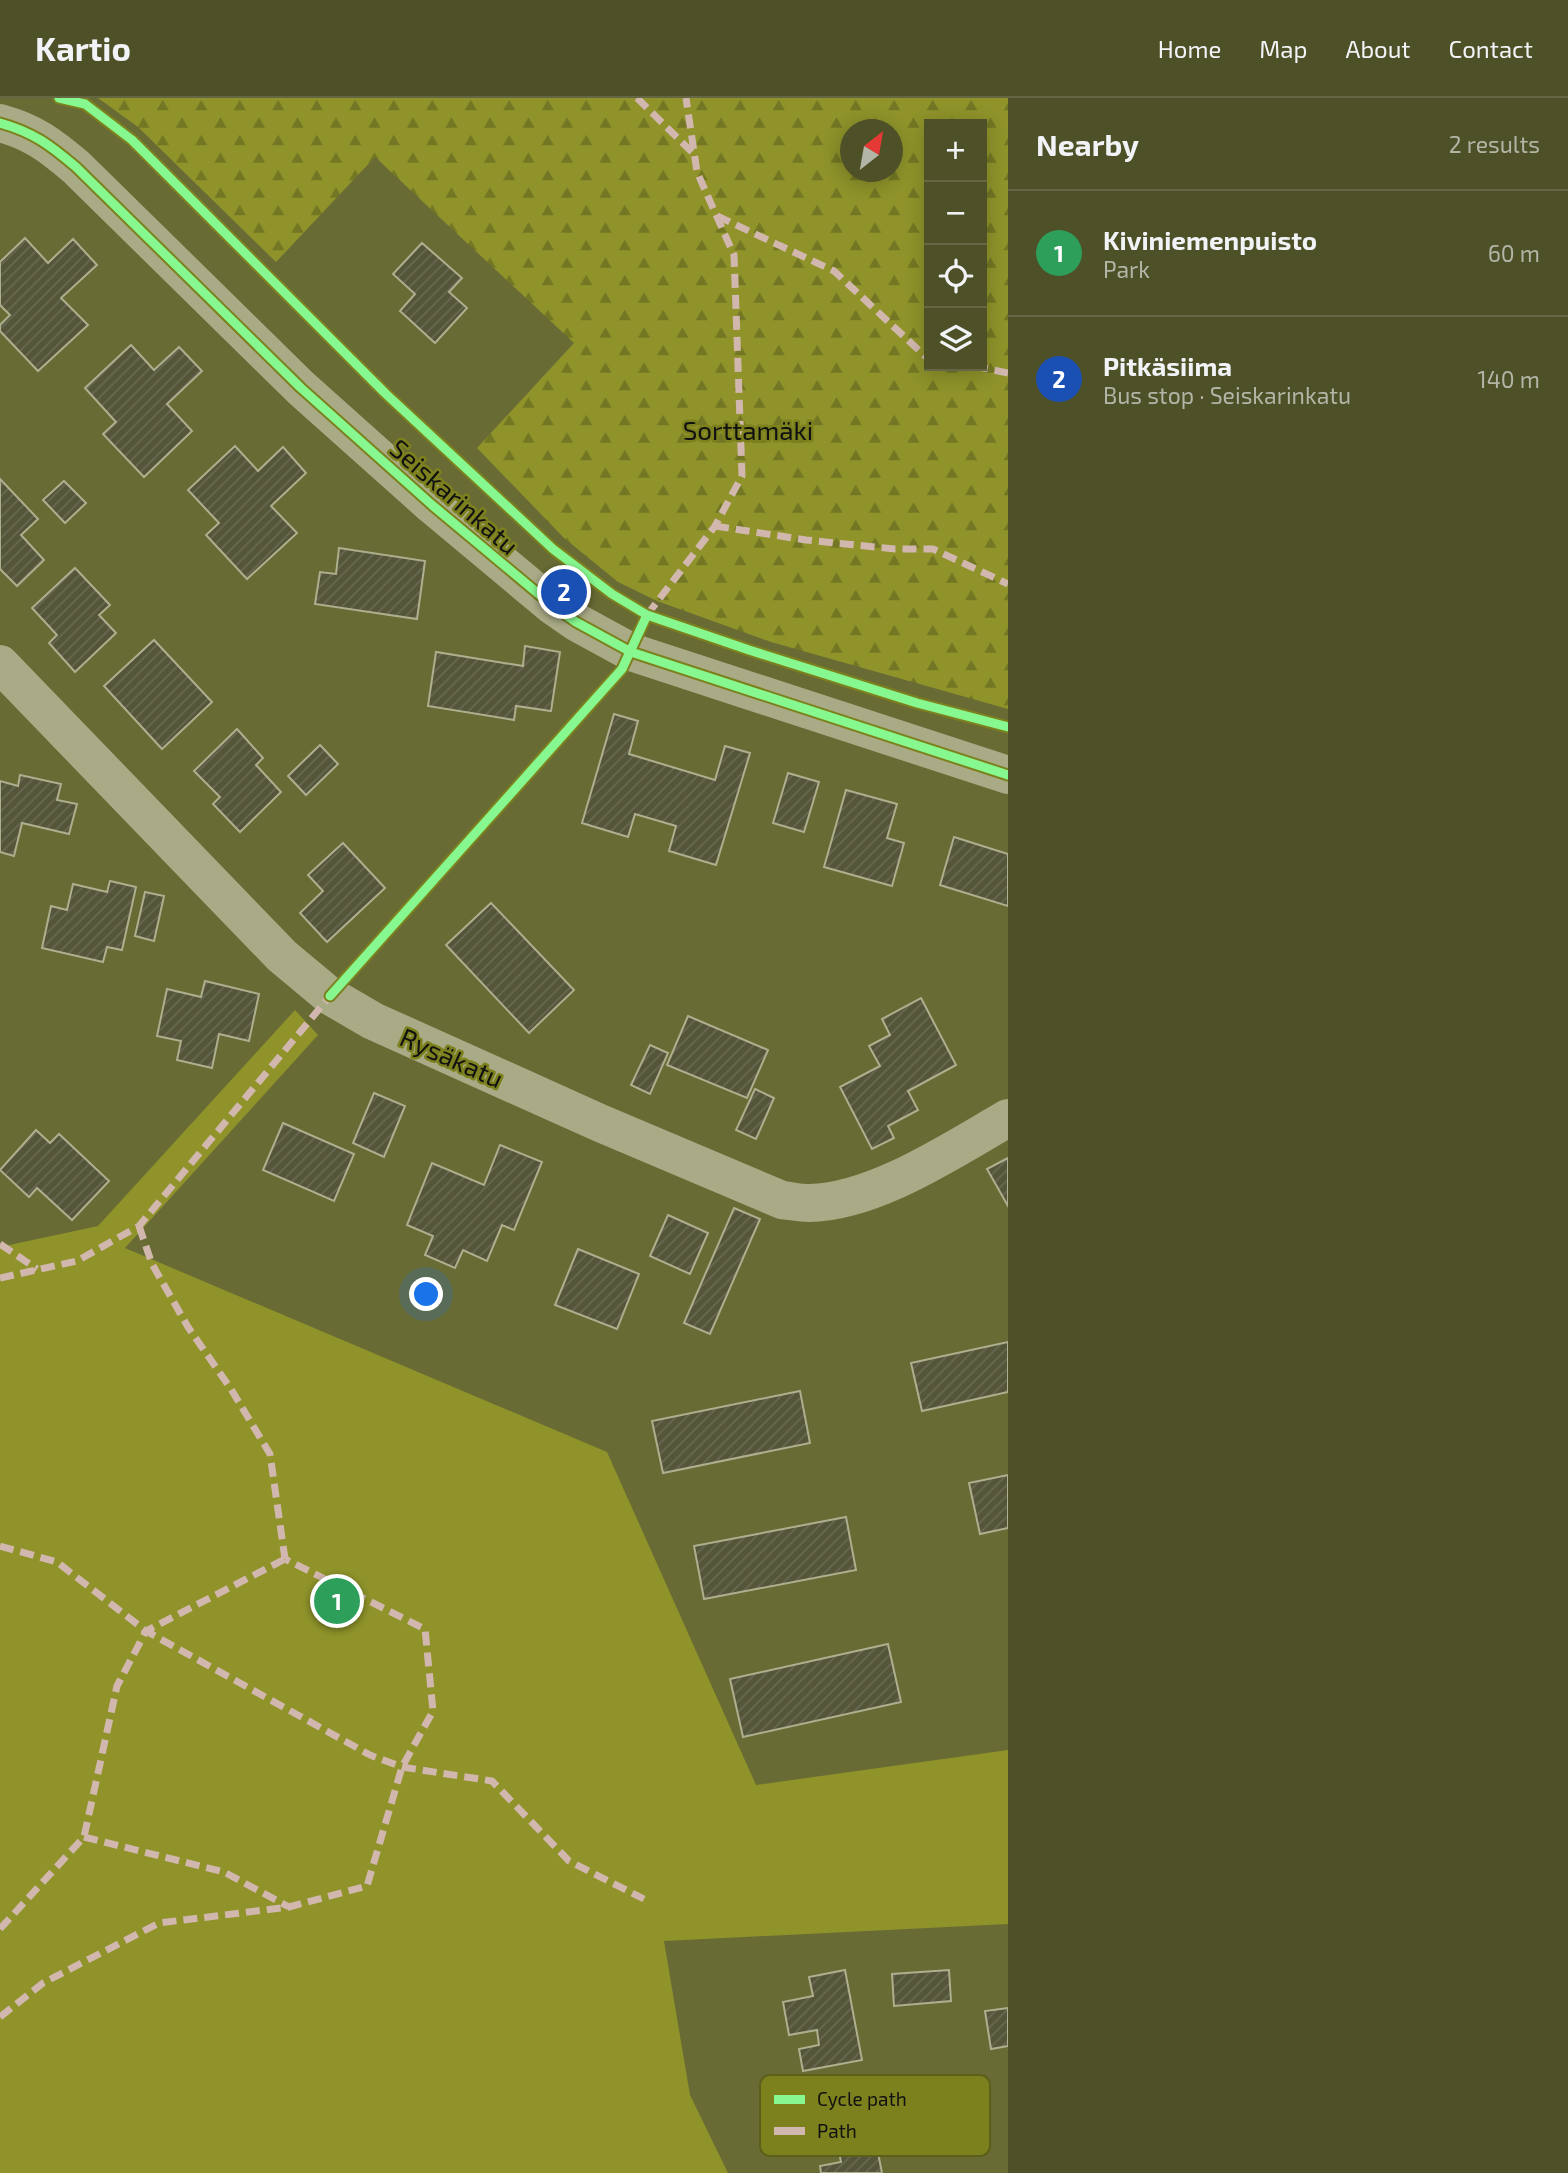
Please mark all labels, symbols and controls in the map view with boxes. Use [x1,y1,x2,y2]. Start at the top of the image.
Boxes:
text: Kartio [35,28,131,68]
text: Home [1158,34,1221,63]
text: Map [1259,34,1307,63]
text: About [1345,34,1411,63]
text: Contact [1449,34,1533,63]
north arrow [840,119,903,182]
map controls [924,119,987,371]
button: + [924,119,987,182]
text: Nearby [1036,126,1139,162]
text: 2 results [1449,130,1540,158]
button: − [924,182,987,245]
text: Kiviniemenpuisto [1103,224,1317,255]
text: 1 [1054,239,1064,267]
text: 60 m [1488,239,1540,267]
button: locate [924,245,987,308]
text: Park [1103,255,1150,283]
button: layers [924,308,987,371]
text: Pitkäsiima [1103,350,1232,381]
text: 2 [1052,365,1066,393]
text: 140 m [1478,365,1540,393]
text: Bus stop · Seiskarinkatu [1103,381,1351,409]
park label: Sorttamäki [683,414,813,445]
street label: Seiskarinkatu [384,432,526,560]
pin: 2 [541,566,587,618]
street label: Rysäkatu [396,1021,508,1093]
your location [409,1277,443,1311]
pin: 1 [314,1575,360,1627]
legend [760,2075,990,2156]
text: Cycle path [817,2087,907,2110]
text: Path [817,2119,857,2142]

